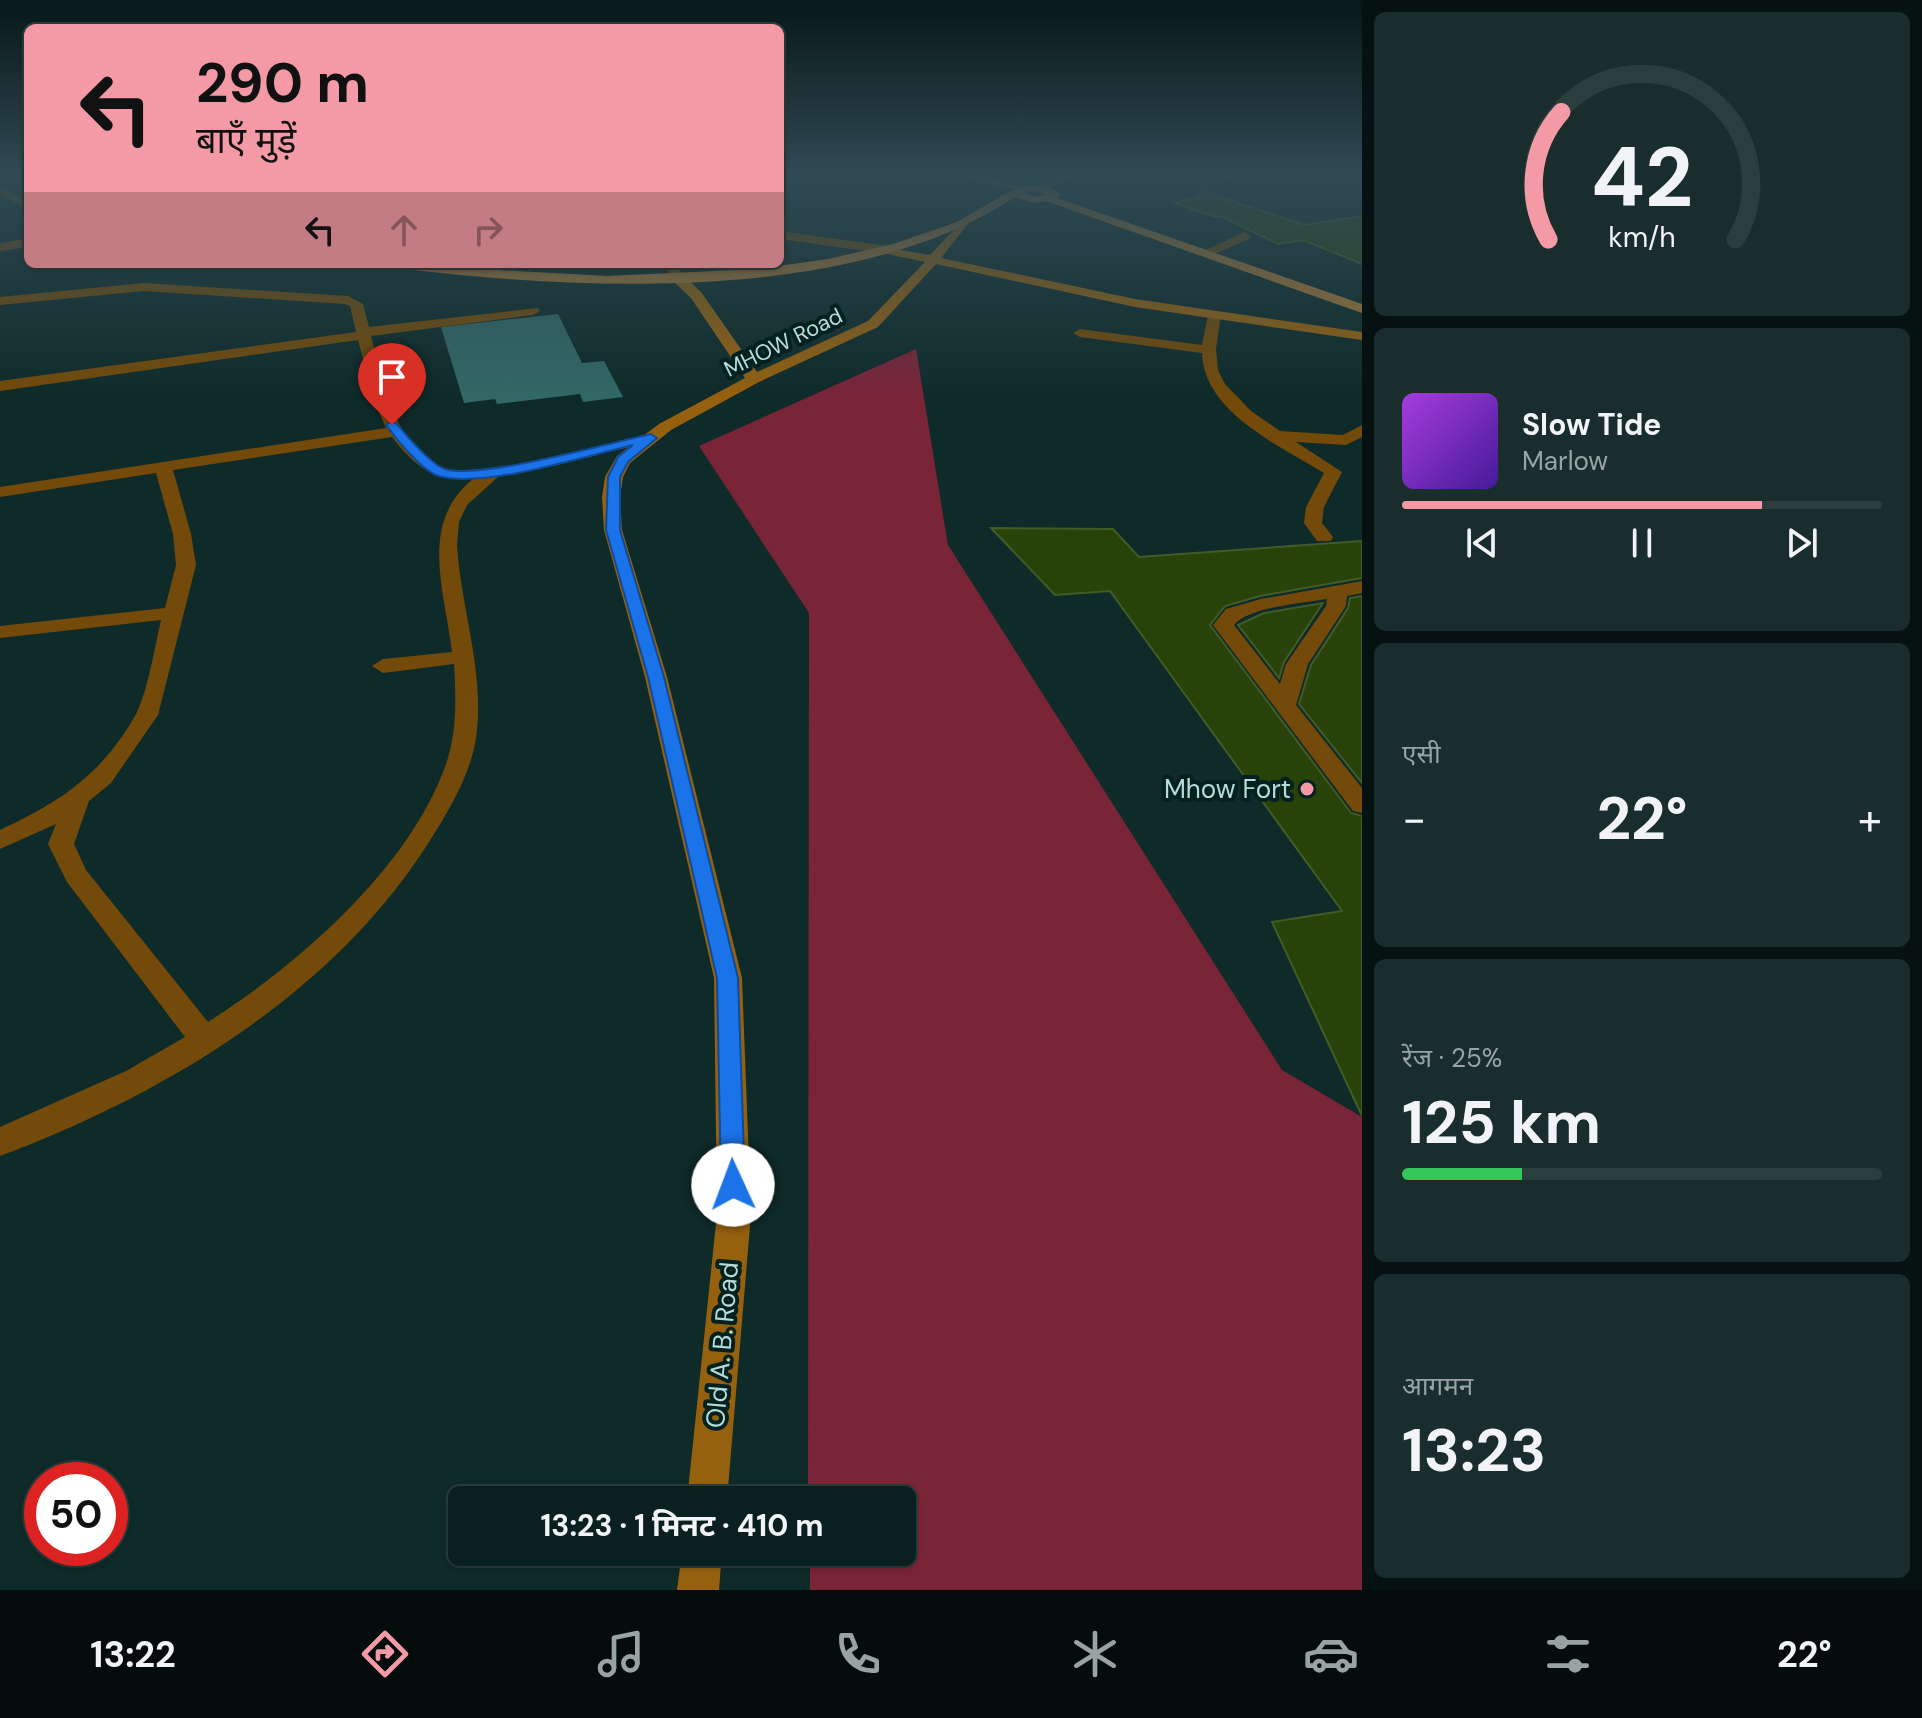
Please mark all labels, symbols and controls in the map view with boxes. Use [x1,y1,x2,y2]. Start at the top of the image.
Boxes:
text: 290 m [196,46,369,119]
icon: left [64,56,168,160]
text: बाएँ मुड़ें [196,117,296,164]
text: 42 [1591,122,1693,231]
icon: left [298,208,342,252]
icon: ahead [382,208,426,252]
icon: right [466,208,510,252]
text: km/h [1608,219,1676,256]
street label: MHOW Road [719,301,847,384]
pin [358,343,426,425]
icon: arrive [370,355,414,399]
text: Slow Tide [1522,405,1661,444]
text: Marlow [1522,444,1608,478]
icon: previous [1460,521,1504,565]
icon: pause [1620,521,1664,565]
icon: next [1780,521,1824,565]
text: एसी [1402,737,1441,771]
place label: Mhow Fort [1164,772,1291,806]
text: 22° [1596,779,1688,858]
marker: Mhow Fort [1298,780,1316,798]
text: − [1402,790,1426,848]
text: + [1858,790,1882,848]
text: रेंज · 25% [1402,1041,1502,1075]
text: 125 km [1402,1083,1601,1162]
position arrow [691,1143,775,1227]
street label: Old A. B. Road [698,1260,746,1430]
text: आगमन [1402,1369,1473,1403]
text: 13:23 [1402,1411,1546,1490]
speed limit sign: 50 [24,1462,128,1566]
text: 13:23 · 1 मिनट · 410 m [540,1506,824,1545]
icon: directions [357,1626,413,1682]
icon: music [593,1626,649,1682]
icon: phone [830,1626,886,1682]
icon: climate [1067,1626,1123,1682]
icon: car [1303,1626,1359,1682]
icon: filters [1540,1626,1596,1682]
text: 13:22 [90,1631,176,1678]
text: 22° [1777,1631,1832,1678]

